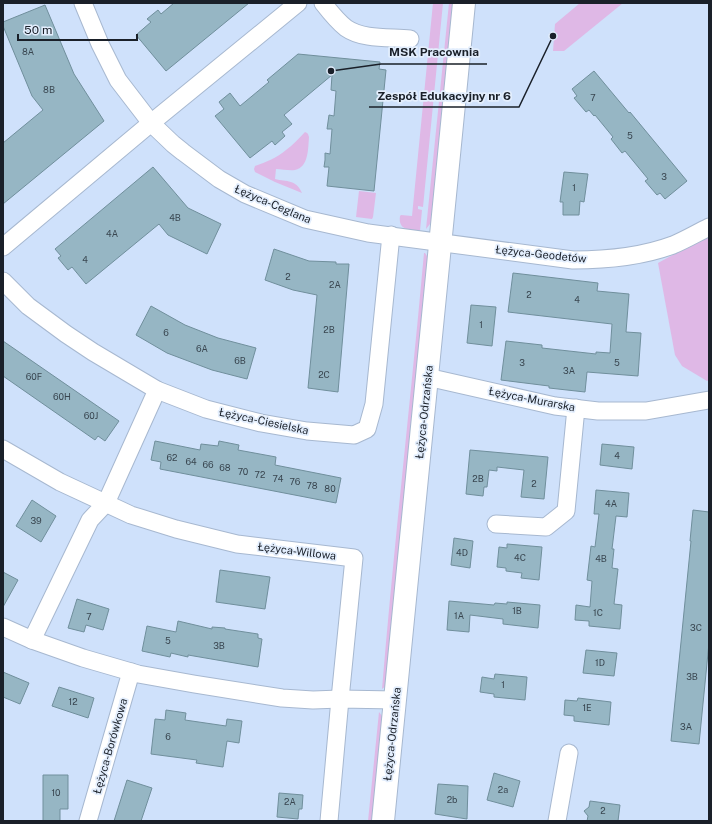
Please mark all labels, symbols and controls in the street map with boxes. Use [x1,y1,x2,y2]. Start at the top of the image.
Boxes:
scale bar [18,16,137,42]
text: 50 m [24,23,52,37]
callout: MSK Pracownia [381,40,487,64]
text: MSK Pracownia [389,45,479,59]
house number: 8A [22,46,35,57]
callout: Zespół Edukacyjny nr 6 [369,83,519,107]
house number: 8B [43,84,55,95]
text: Zespół Edukacyjny nr 6 [377,89,511,103]
house number: 7 [590,92,596,103]
house number: 5 [627,130,633,141]
house number: 3 [661,171,667,182]
house number: 1 [572,182,576,193]
street label: Łężyca-Ceglana [233,183,313,225]
house number: 4B [169,212,181,223]
house number: 4A [106,228,119,239]
street label: Łężyca-Geodetów [495,243,587,265]
house number: 4 [82,254,88,265]
house number: 2 [285,271,291,282]
house number: 2A [329,279,341,290]
house number: 2 [526,289,532,300]
house number: 4 [574,294,580,305]
house number: 1 [479,319,483,330]
house number: 2B [323,324,335,335]
house number: 6 [163,327,169,338]
house number: 6A [196,343,209,354]
house number: 6B [234,355,246,366]
house number: 3 [519,357,525,368]
house number: 5 [614,357,620,368]
street label: Łężyca-Odrzańska [413,365,435,459]
house number: 3A [563,365,576,376]
house number: 2C [318,369,330,380]
house number: 60F [26,371,42,382]
street label: Łężyca-Murarska [488,385,576,413]
house number: 60H [53,391,71,402]
street label: Łężyca-Ciesielska [218,406,310,436]
house number: 60J [84,410,98,421]
house number: 4 [614,450,620,461]
house number: 62 [167,452,177,463]
house number: 64 [185,456,197,467]
house number: 66 [202,459,214,470]
house number: 68 [219,462,231,473]
house number: 70 [238,466,249,477]
house number: 72 [255,469,265,480]
house number: 74 [273,473,284,484]
house number: 2B [472,473,484,484]
house number: 76 [290,476,301,487]
house number: 2 [531,478,537,489]
house number: 78 [306,480,318,491]
house number: 80 [324,483,336,494]
house number: 4A [605,498,618,509]
house number: 39 [30,515,42,526]
street label: Łężyca-Willowa [257,540,337,562]
house number: 4D [456,547,468,558]
house number: 4C [514,552,526,563]
house number: 4B [595,553,607,564]
house number: 1B [512,605,522,616]
house number: 1C [593,607,603,618]
house number: 1A [454,610,465,621]
house number: 7 [86,611,92,622]
house number: 3C [690,622,702,633]
house number: 5 [165,635,171,646]
house number: 3B [213,640,225,651]
house number: 1D [595,657,605,668]
house number: 3B [686,671,698,682]
house number: 1 [501,679,505,690]
street label: Łężyca-Odrzańska [381,687,403,781]
house number: 12 [68,696,78,707]
street label: Łężyca-Borówkowa [91,697,129,795]
house number: 1E [582,702,592,713]
house number: 3A [680,721,693,732]
house number: 6 [165,731,171,742]
house number: 2a [498,784,508,795]
house number: 10 [51,787,61,798]
house number: 2b [447,794,457,805]
house number: 2A [284,796,296,807]
house number: 2 [600,805,606,816]

